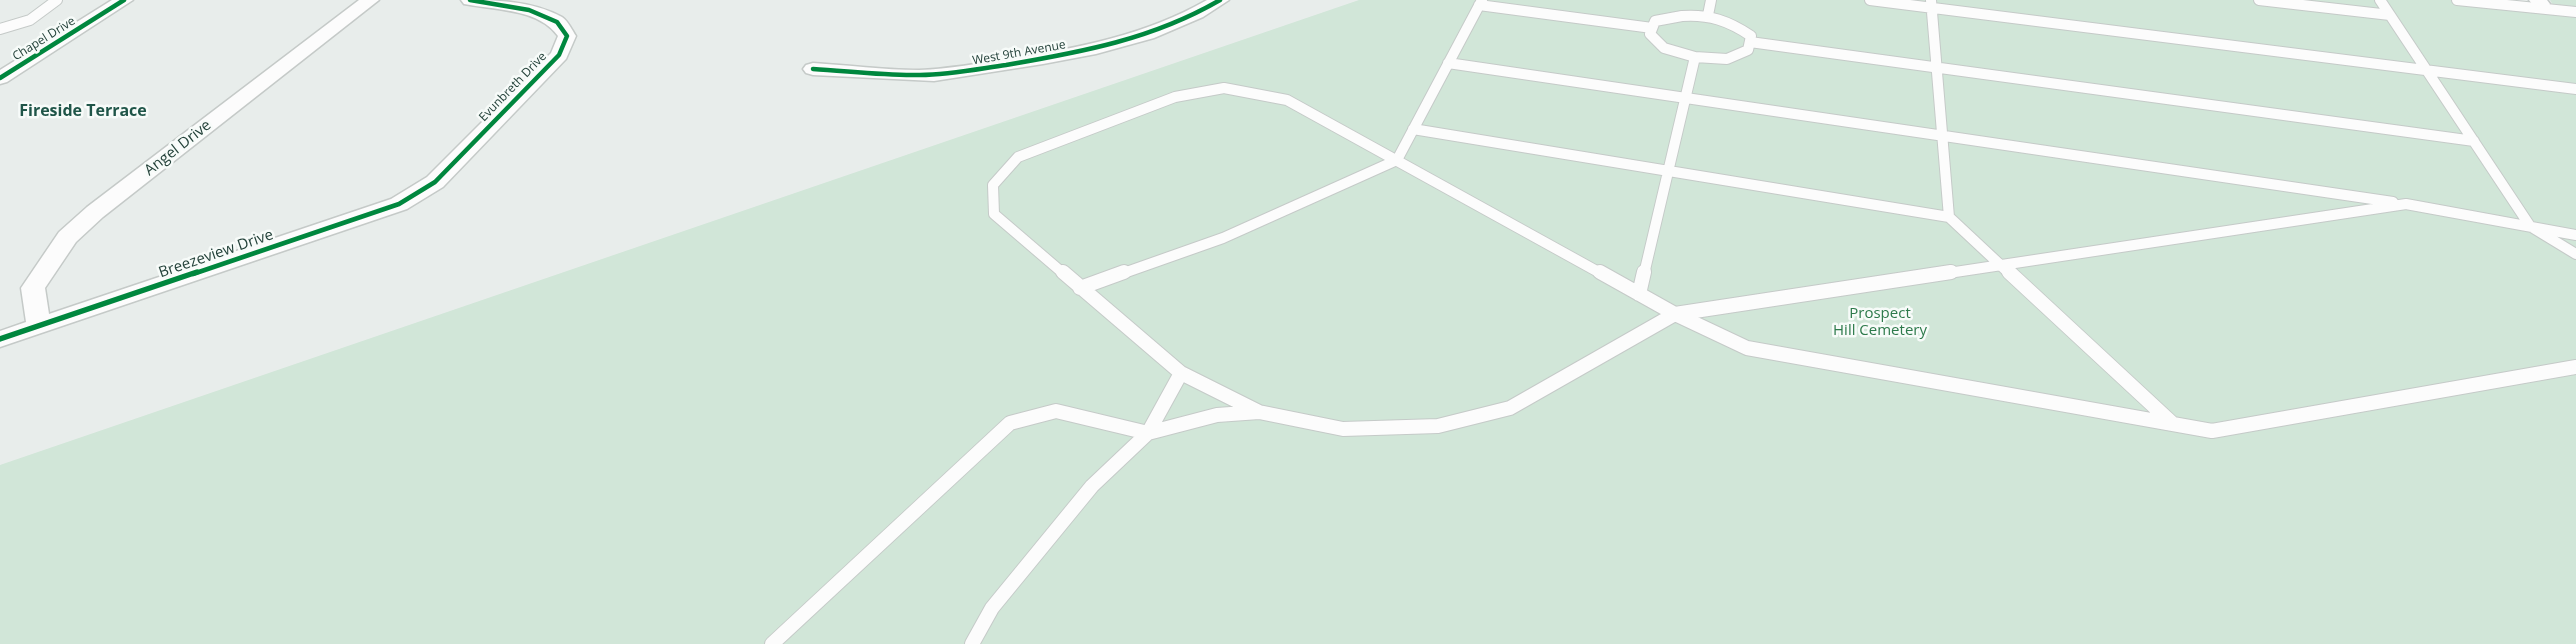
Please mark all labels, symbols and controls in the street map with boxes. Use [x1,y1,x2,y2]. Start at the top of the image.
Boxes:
street label: Chapel Drive [10,14,78,64]
street label: West 9th Avenue [971,38,1067,68]
street label: Evunbreth Drive [476,49,550,125]
district label: Fireside Terrace [19,101,147,121]
street label: Angel Drive [141,116,215,180]
street label: Breezeview Drive [156,226,276,282]
park label: Prospect Hill Cemetery [1833,305,1927,340]

